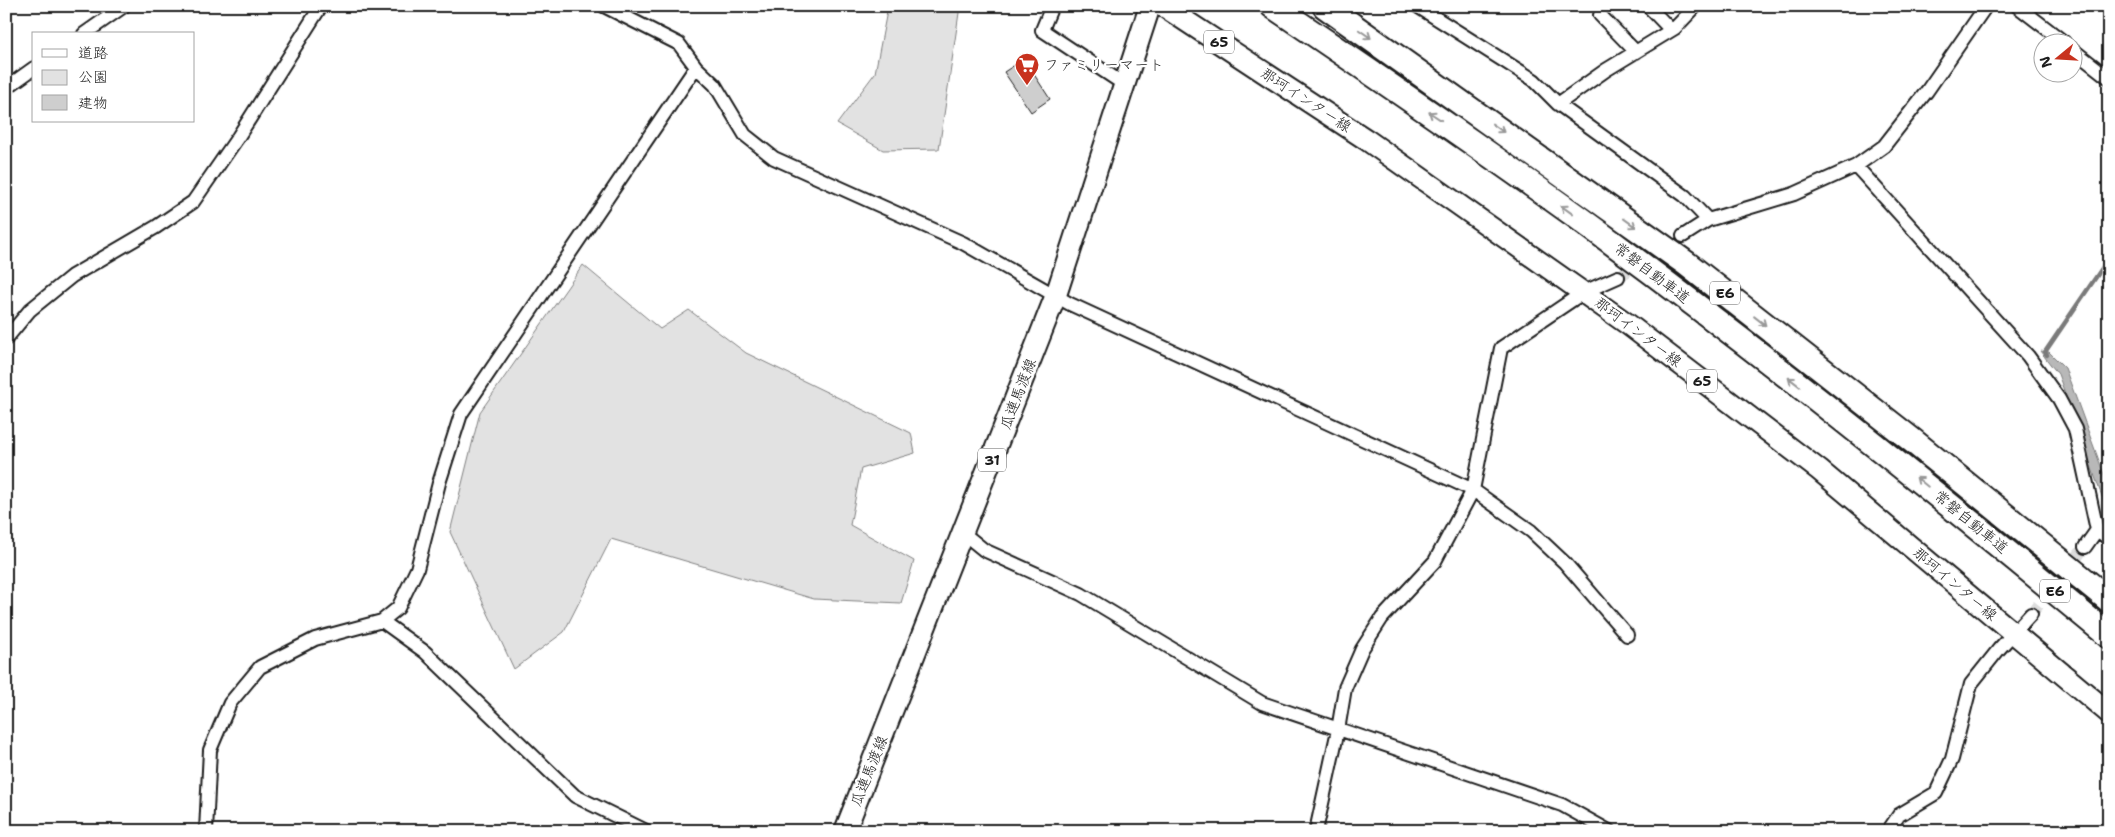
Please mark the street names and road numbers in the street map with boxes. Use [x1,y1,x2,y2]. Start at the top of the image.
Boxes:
road number: 65 [1204,31,1234,54]
street label: 那珂インター線 [1257,63,1355,137]
street label: 常磐自動車道 [1610,238,1694,308]
road number: E6 [1710,282,1740,304]
street label: 那珂インター線 [1590,293,1686,371]
street label: 瓜連馬渡線 [995,355,1041,433]
road number: 65 [1687,370,1717,392]
road number: 31 [978,448,1006,472]
street label: 常磐自動車道 [1930,486,2012,558]
street label: 那珂インター線 [1909,543,2001,625]
road number: E6 [2040,580,2070,602]
street label: 瓜連馬渡線 [846,732,892,810]

